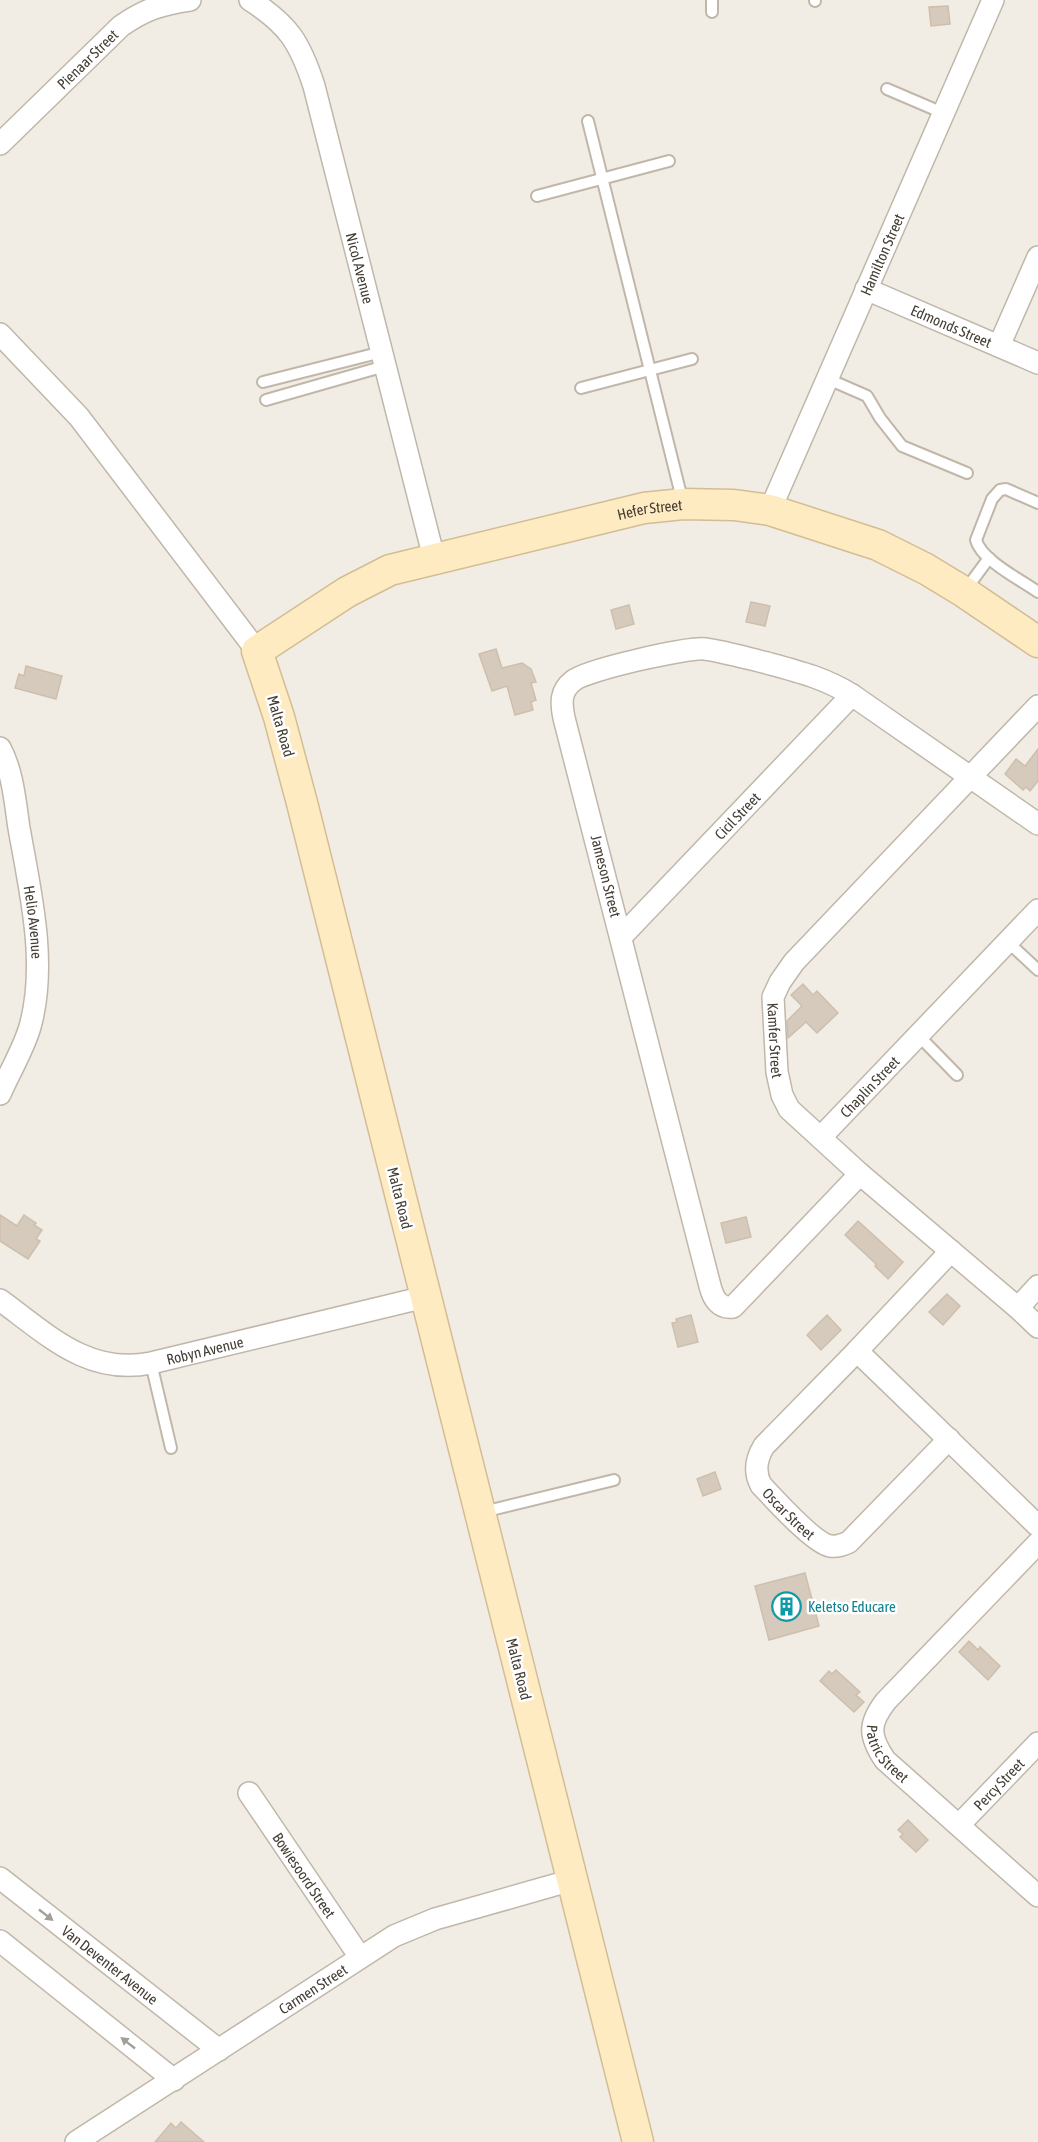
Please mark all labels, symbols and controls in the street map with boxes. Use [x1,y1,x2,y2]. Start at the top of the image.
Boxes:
street label: Pienaar Street [53,25,121,92]
street label: Hamilton Street [856,211,907,298]
street label: Nicol Avenue [343,231,377,305]
street label: Edmonds Street [909,301,994,351]
street label: Hefer Street [615,496,683,523]
street label: Malta Road [264,693,298,759]
street label: Cicil Street [711,789,763,842]
street label: Jameson Street [588,833,624,919]
street label: Helio Avenue [21,884,46,959]
street label: Kamfer Street [765,1002,787,1080]
street label: Chaplin Street [836,1052,902,1120]
street label: Malta Road [384,1165,416,1231]
street label: Robyn Avenue [165,1333,245,1368]
street label: Oscar Street [759,1484,818,1543]
building icon: Keletso Educare [771,1590,803,1622]
place label: Keletso Educare [808,1598,896,1615]
street label: Malta Road [503,1636,535,1702]
street label: Patric Street [864,1724,912,1786]
street label: Percy Street [970,1755,1027,1813]
street label: Bowiesoord Street [270,1829,339,1921]
one-way arrow [38,1908,54,1921]
street label: Van Deventer Avenue [59,1922,162,2008]
street label: Carmen Street [275,1960,350,2017]
one-way arrow [120,2037,136,2050]

